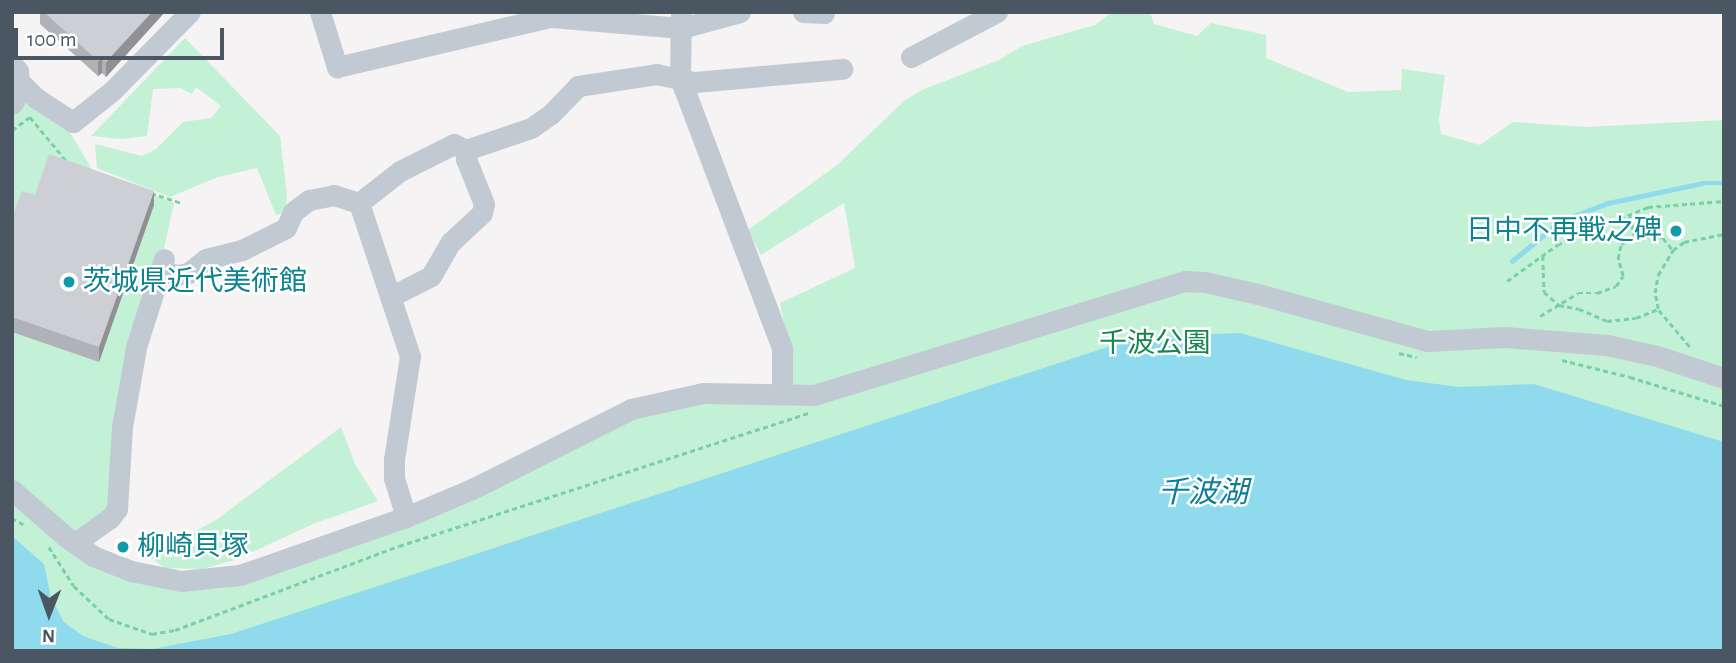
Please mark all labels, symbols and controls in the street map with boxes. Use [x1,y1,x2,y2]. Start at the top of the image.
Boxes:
scale bar [18,14,228,58]
text: 100 m [27,29,77,50]
place label: 日中不再戦之碑 [1466,214,1662,248]
marker: 日中不再戦之碑 [1668,223,1684,239]
place label: 茨城県近代美術館 [83,265,307,299]
marker: 茨城県近代美術館 [61,274,77,290]
park label: 千波公園 [1099,327,1211,361]
water label: 千波湖 [1158,475,1248,511]
place label: 柳崎貝塚 [137,530,249,564]
marker: 柳崎貝塚 [115,539,131,555]
north arrow [14,579,84,649]
text: N [42,626,55,645]

